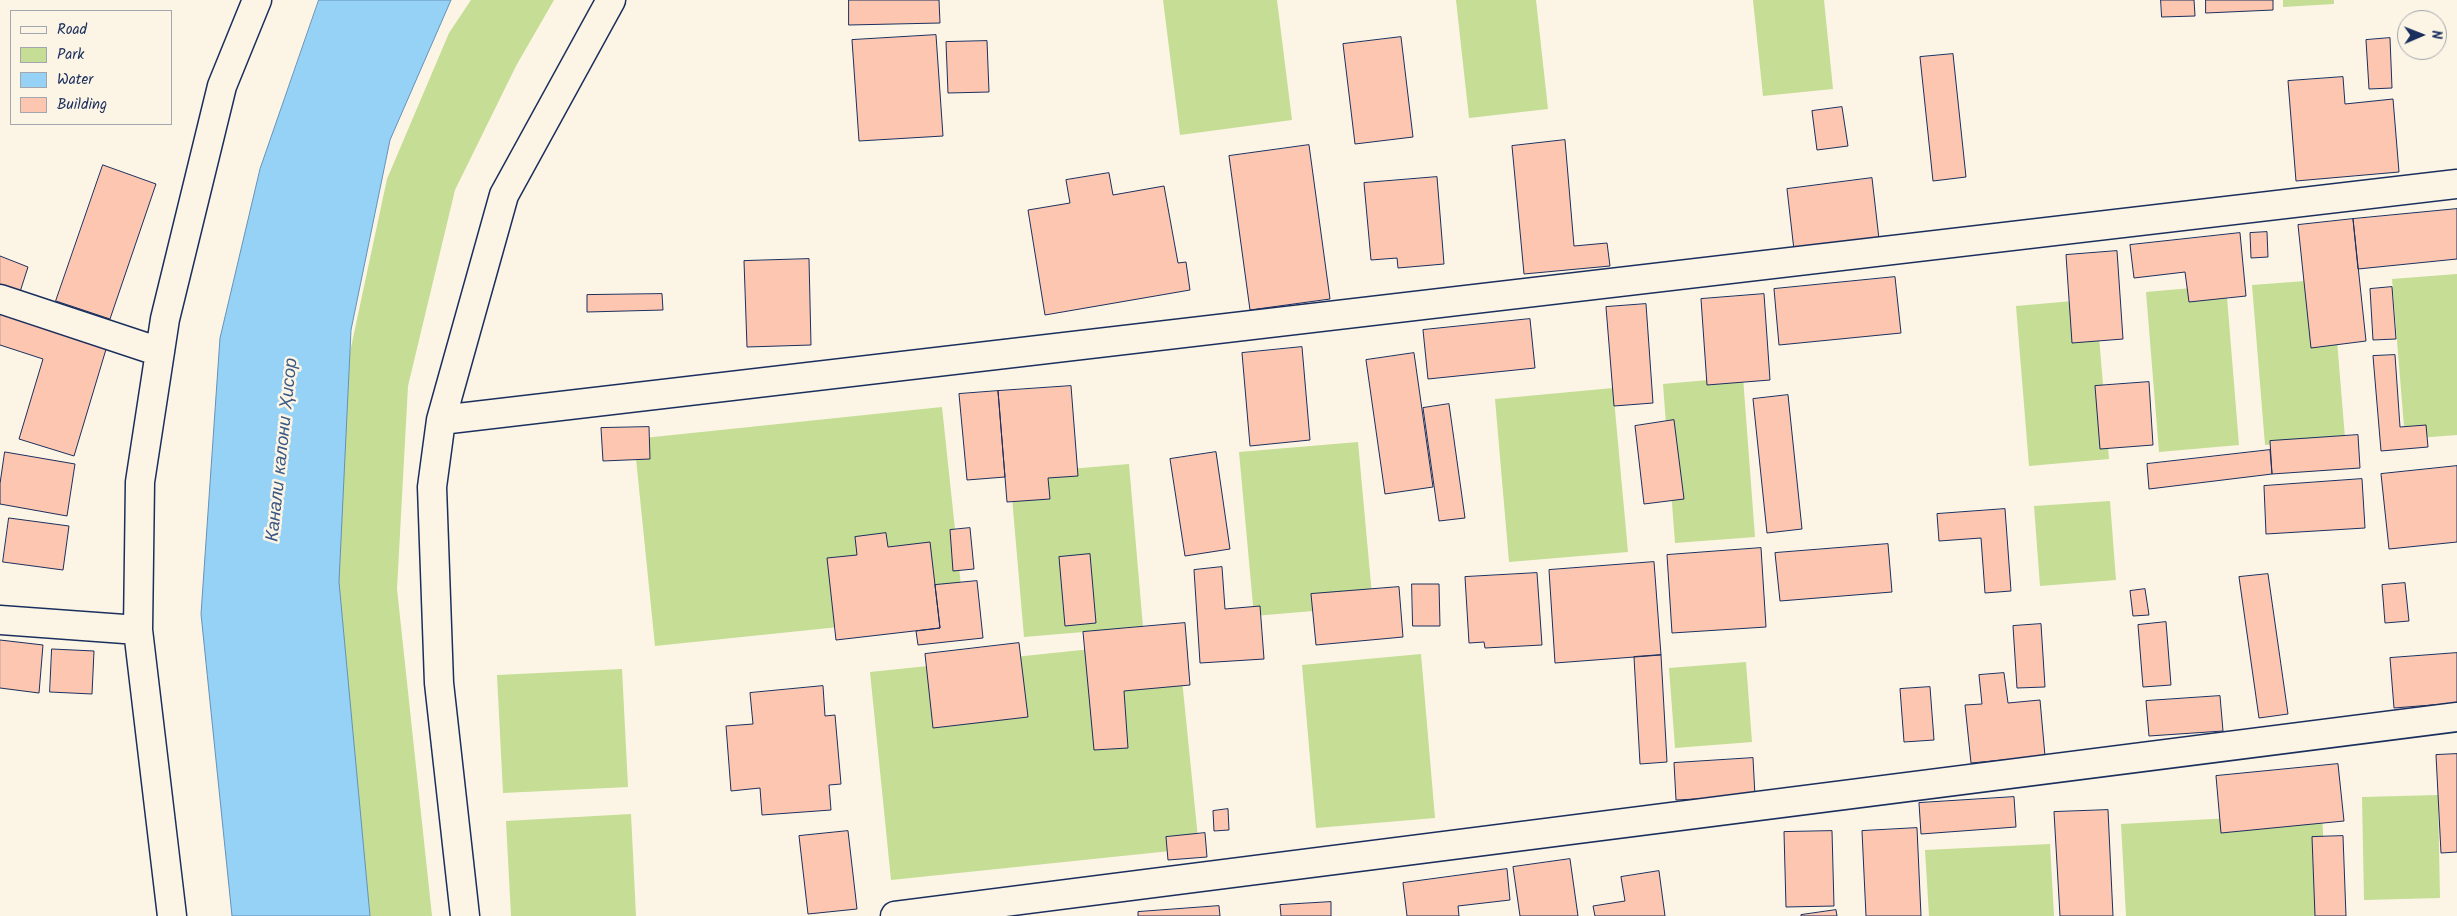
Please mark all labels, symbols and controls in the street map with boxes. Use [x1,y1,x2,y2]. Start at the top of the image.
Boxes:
legend [10,10,172,125]
north arrow [2397,10,2447,60]
text: Road [57,18,87,42]
text: N [2425,30,2447,39]
text: Park [57,43,84,67]
text: Water [57,68,93,92]
text: Building [57,93,107,117]
water label: Канали калони Ҳисор [264,357,304,543]

